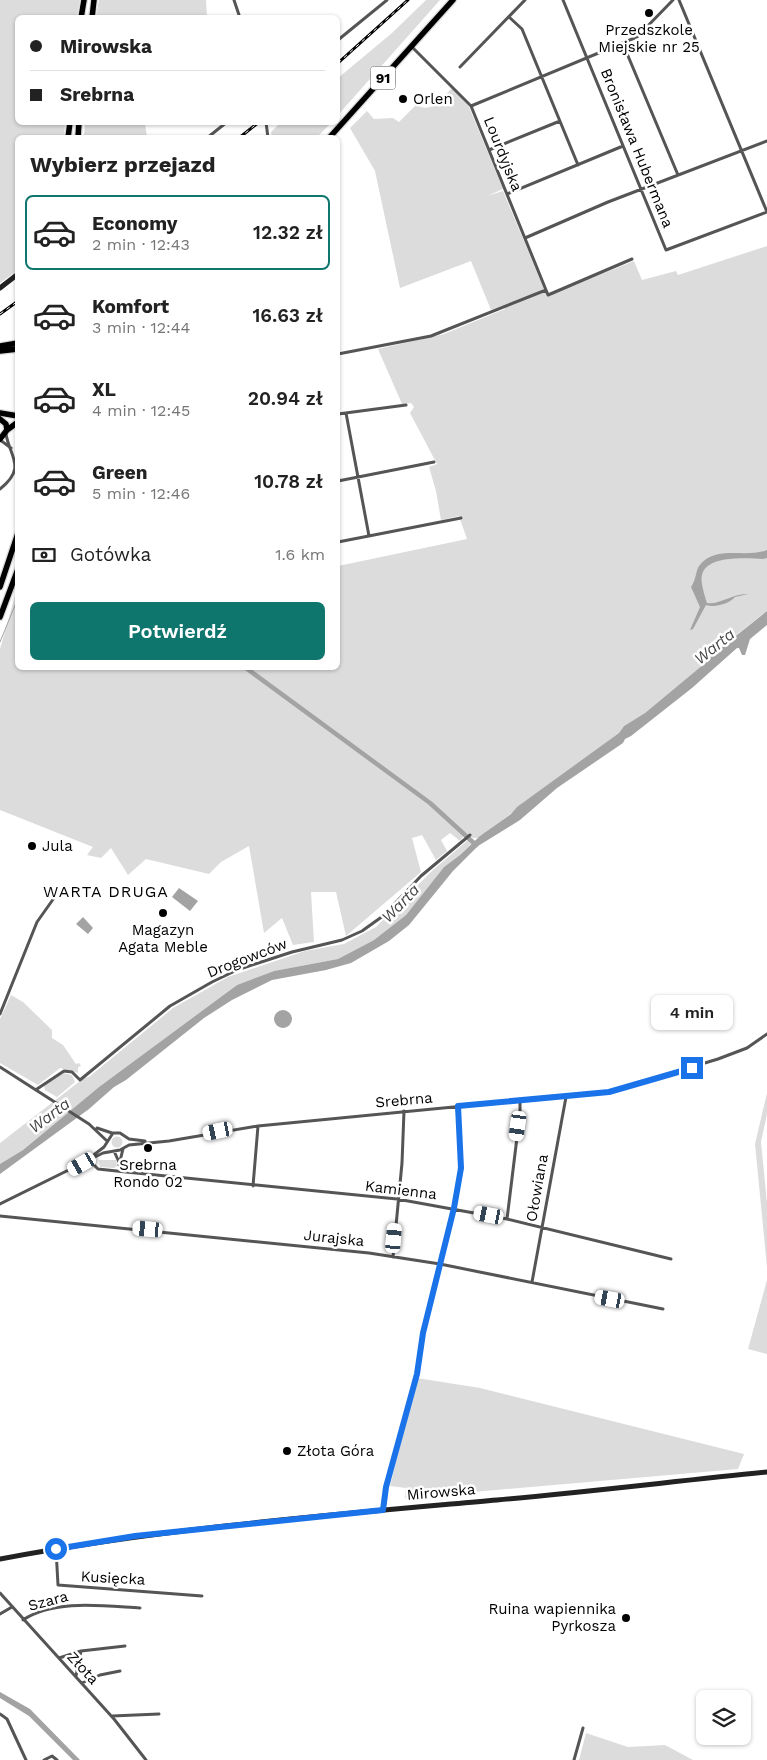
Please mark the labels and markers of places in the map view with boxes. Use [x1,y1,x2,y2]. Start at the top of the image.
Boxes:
marker: Przedszkole Miejskie nr 25 [643,7,655,19]
place label: Przedszkole Miejskie nr 25 [598,21,700,56]
place label: Orlen [413,90,453,108]
marker: Orlen [397,93,409,105]
place label: Jula [42,837,73,855]
marker: Jula [26,840,38,852]
marker: Magazyn Agata Meble [157,907,169,919]
place label: Magazyn Agata Meble [118,921,208,956]
marker: Srebrna Rondo 02 [142,1142,154,1154]
place label: Srebrna Rondo 02 [113,1156,183,1191]
place label: Złota Góra [297,1442,375,1460]
marker: Złota Góra [281,1445,293,1457]
place label: Ruina wapiennika Pyrkosza [488,1600,617,1635]
marker: Ruina wapiennika Pyrkosza [620,1612,632,1624]

